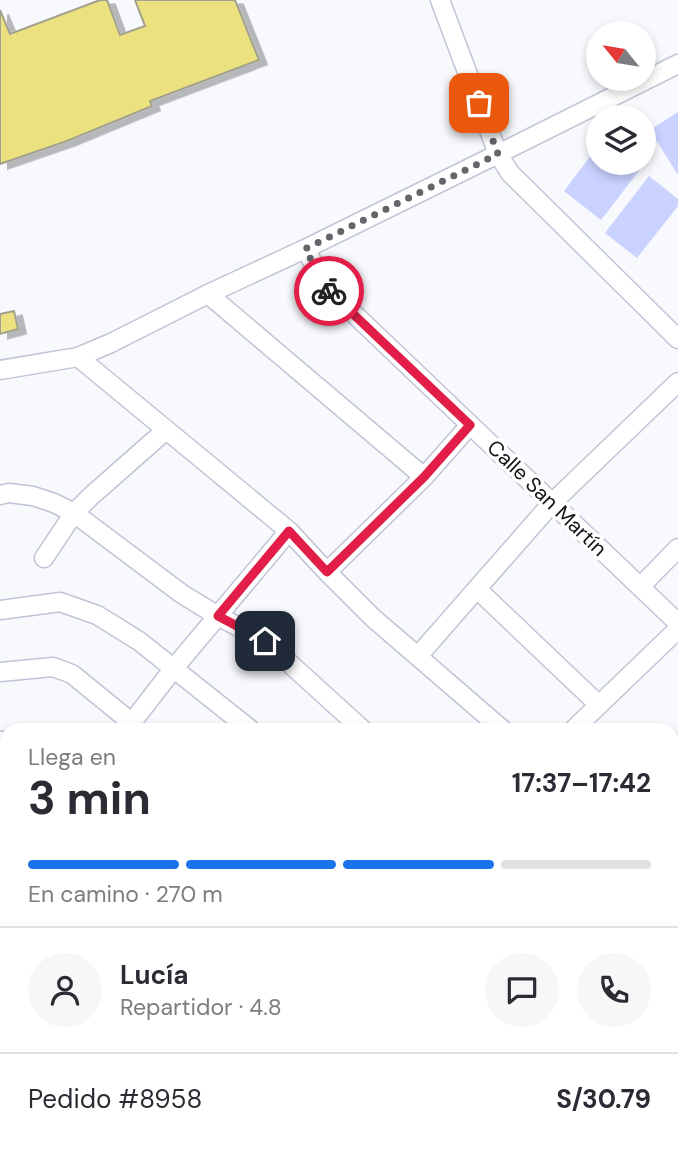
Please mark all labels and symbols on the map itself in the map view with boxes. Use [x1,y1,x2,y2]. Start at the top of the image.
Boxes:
north arrow [586,21,656,91]
pin [449,73,509,133]
courier [294,256,364,326]
street label: Calle San Martín [481,434,613,562]
pin [235,611,295,671]

